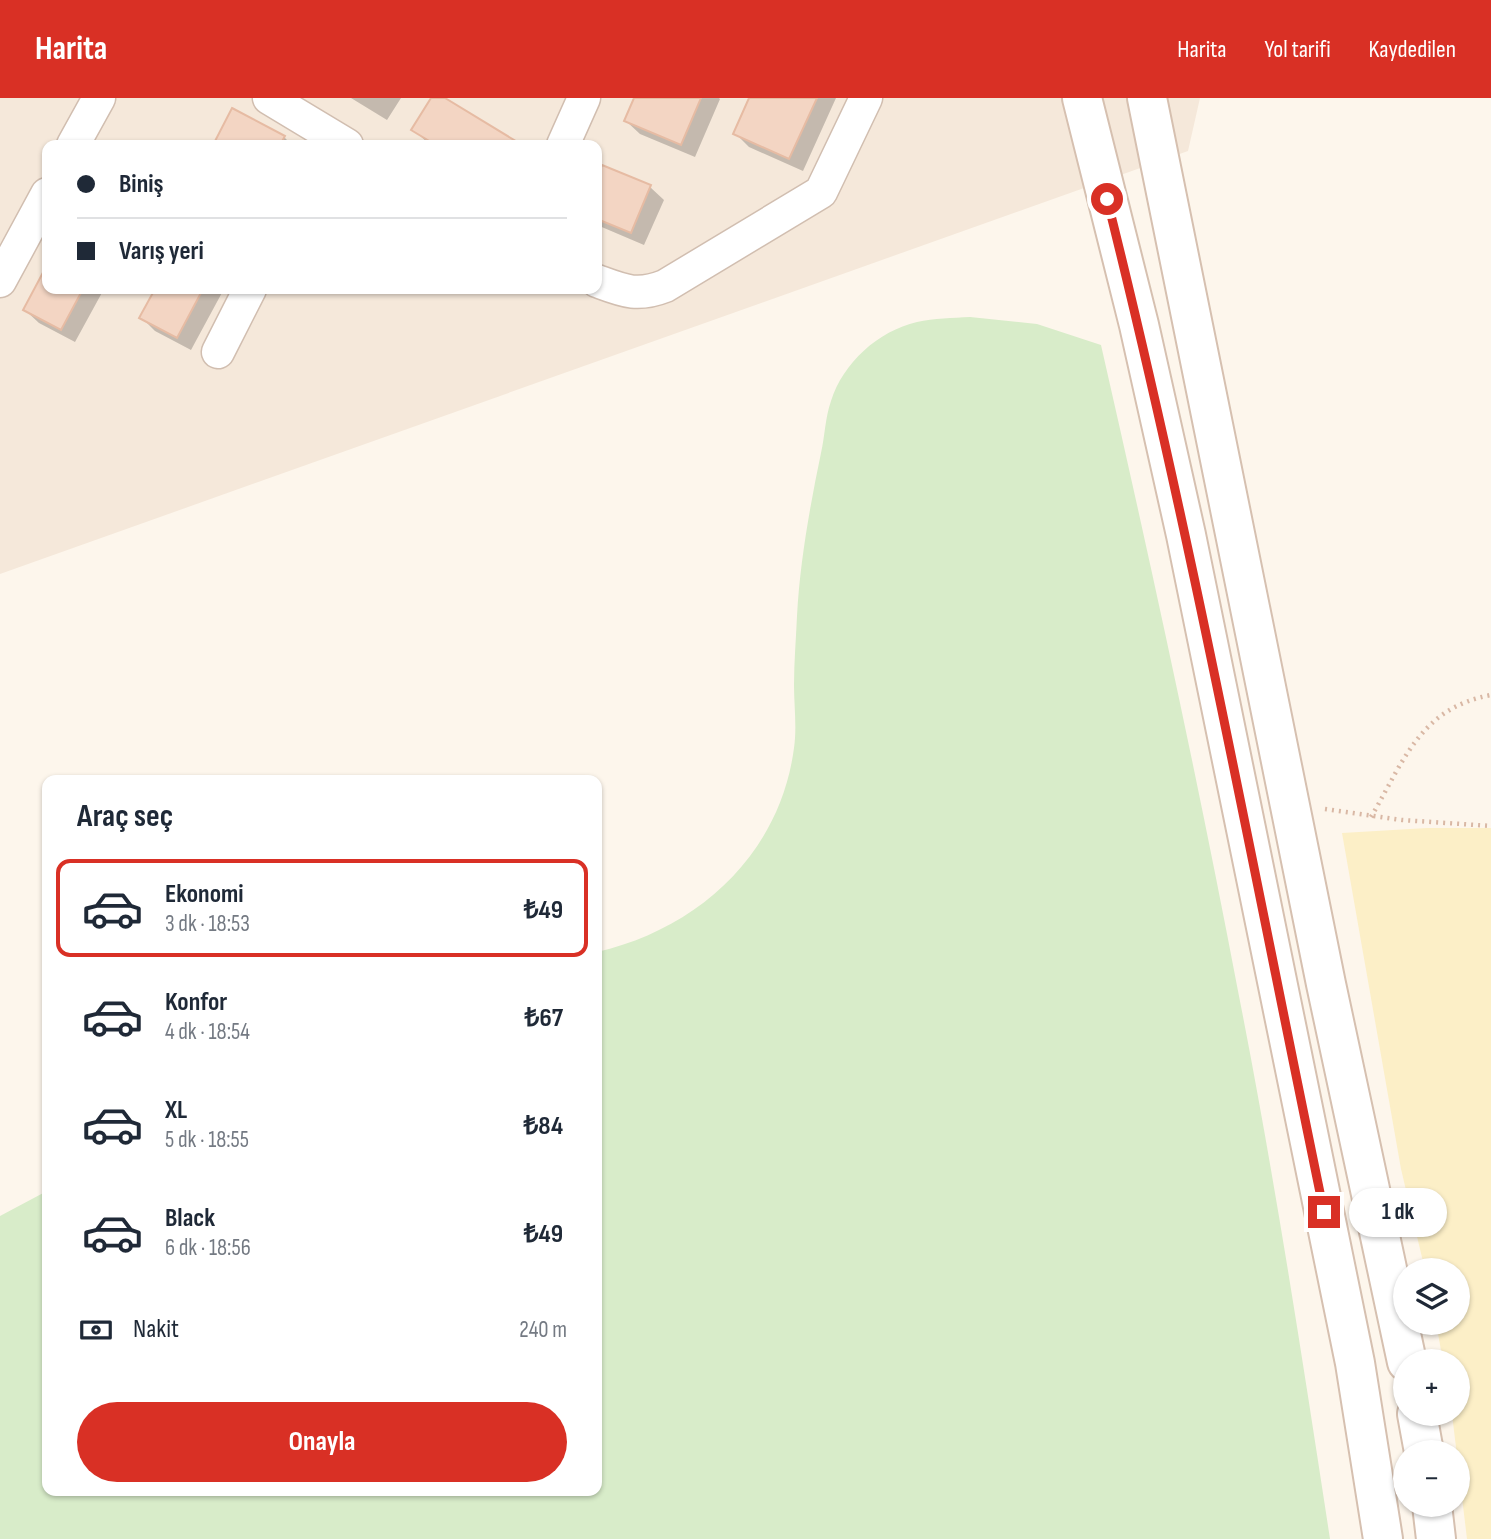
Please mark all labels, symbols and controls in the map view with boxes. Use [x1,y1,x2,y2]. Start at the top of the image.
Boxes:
text: Harita [35,29,107,69]
text: Harita [1177,35,1227,64]
text: Yol tarifi [1265,35,1331,64]
text: Kaydedilen [1369,35,1456,64]
text: Biniş [119,169,163,200]
route start [1091,183,1123,215]
text: Varış yeri [119,236,204,267]
text: Araç seç [77,797,173,836]
icon: car [81,877,144,940]
text: Ekonomi [165,879,244,910]
text: ₺49 [524,895,563,926]
text: 3 dk · 18:53 [165,910,250,938]
icon: car [81,985,144,1048]
text: Konfor [165,987,227,1018]
text: ₺67 [525,1003,563,1034]
text: 4 dk · 18:54 [165,1018,250,1046]
icon: car [81,1093,144,1156]
text: XL [165,1095,187,1126]
text: ₺84 [523,1111,563,1142]
text: 5 dk · 18:55 [165,1126,249,1154]
callout: 1 dk [1348,1188,1446,1236]
route end [1308,1196,1340,1228]
text: 1 dk [1382,1198,1414,1226]
icon: car [81,1201,144,1264]
text: Black [165,1203,215,1234]
text: ₺49 [524,1219,563,1250]
text: 6 dk · 18:56 [165,1234,251,1262]
map controls [1393,1258,1470,1517]
button: layers [1393,1258,1470,1335]
icon: cash [77,1311,115,1349]
text: Nakit [133,1314,179,1345]
text: 240 m [519,1316,567,1344]
button: + [1393,1349,1470,1426]
button: Onayla [77,1402,567,1482]
button: − [1393,1440,1470,1517]

